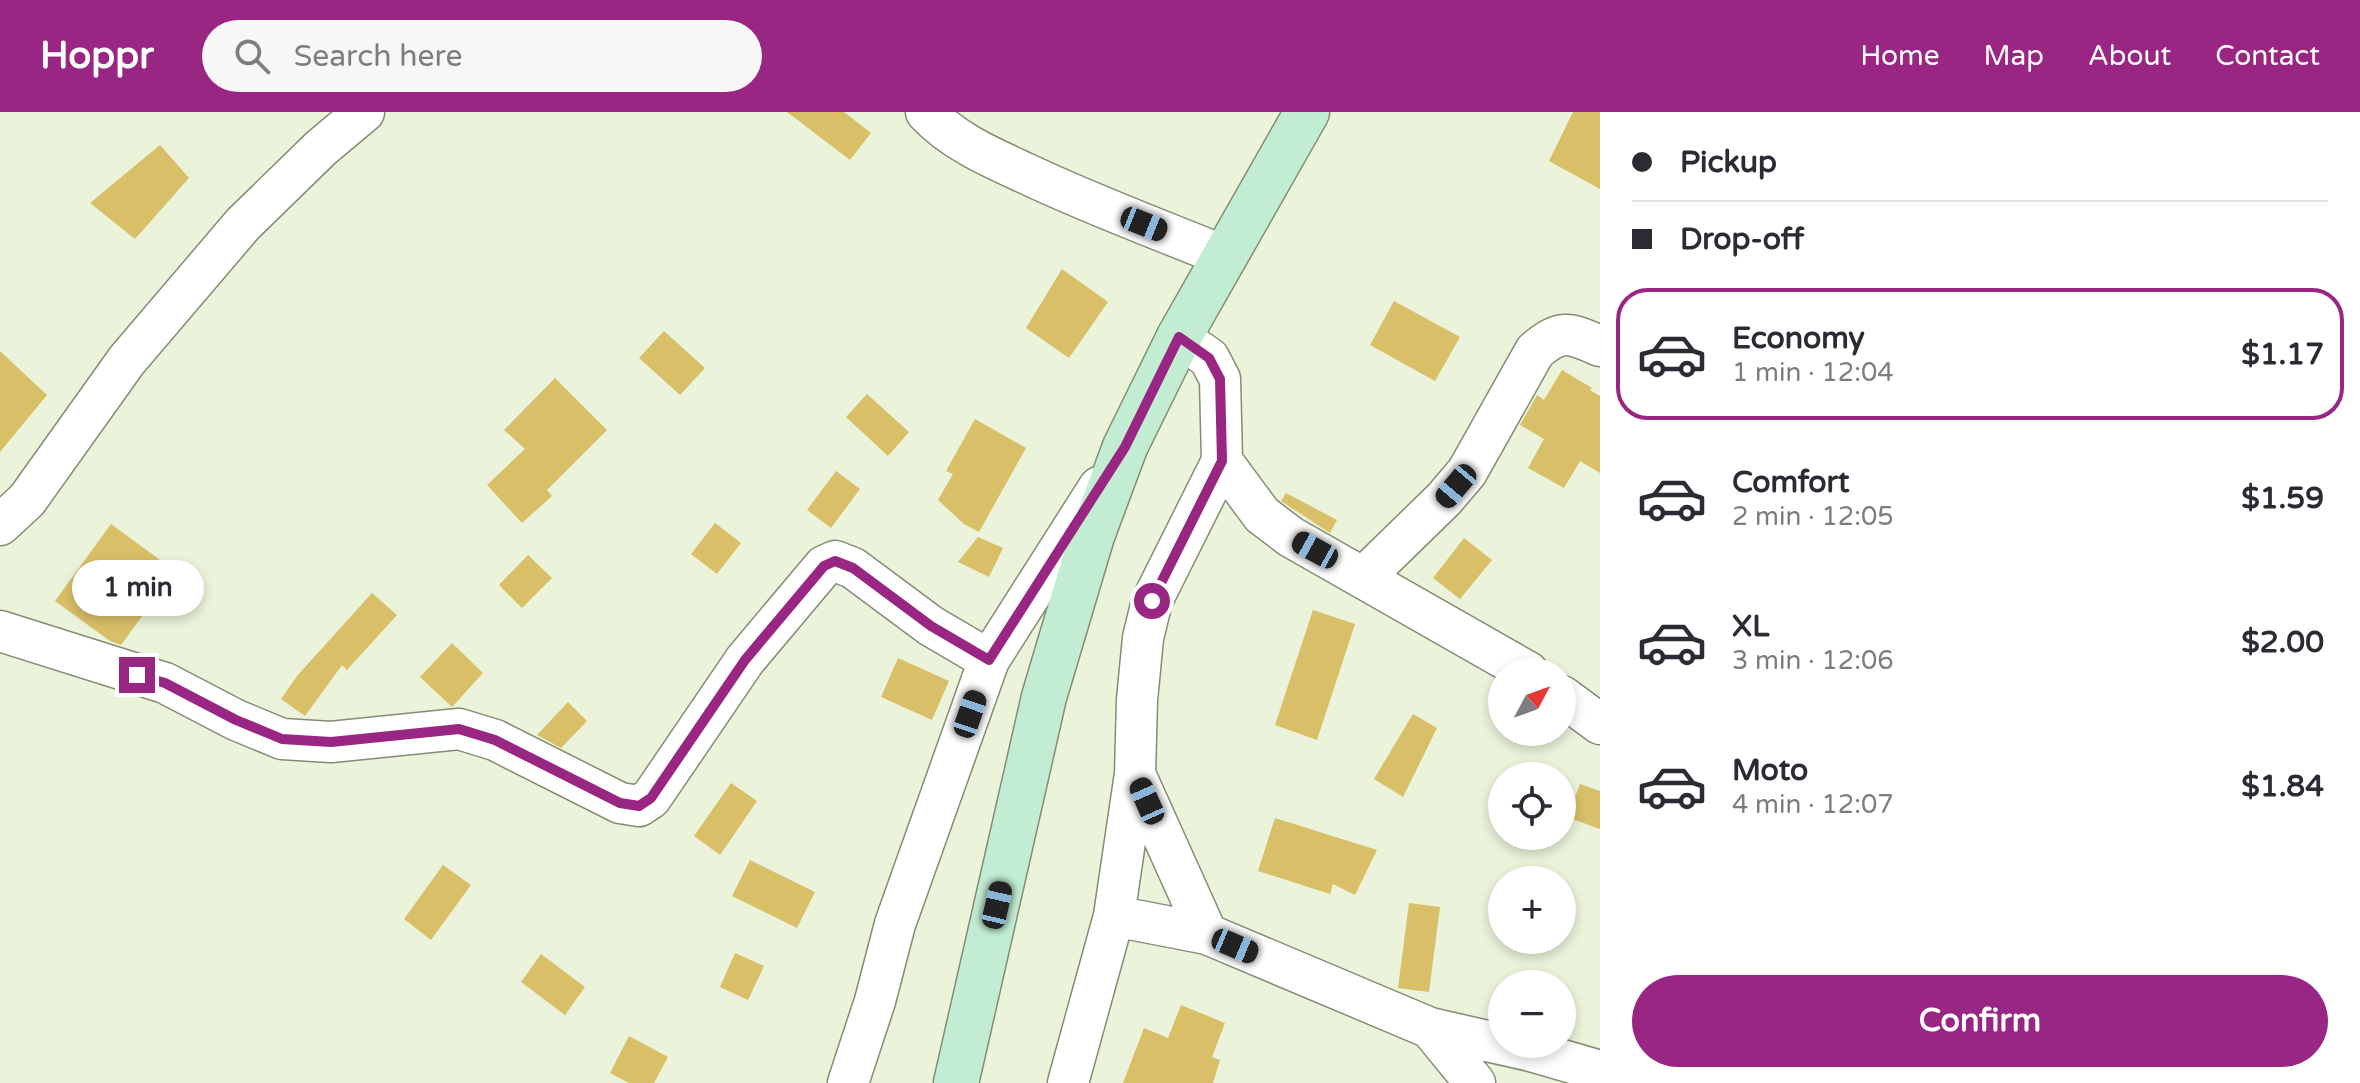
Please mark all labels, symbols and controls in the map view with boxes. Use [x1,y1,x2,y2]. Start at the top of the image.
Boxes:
search box [202,20,762,92]
text: Hoppr [40,33,154,79]
icon: search [230,34,274,78]
text: Search here [294,38,462,75]
text: Home [1860,39,1940,73]
text: Map [1984,39,2044,73]
text: About [2088,39,2171,73]
text: Contact [2215,39,2320,73]
text: Pickup [1680,144,1777,181]
car [1117,204,1171,244]
text: Drop-off [1680,221,1804,258]
icon: car [1636,318,1708,390]
text: Economy [1732,320,1865,357]
text: $1.17 [2241,336,2324,373]
text: 1 min · 12:04 [1732,357,1894,388]
car [1431,460,1481,512]
icon: car [1636,462,1708,534]
text: Comfort [1732,464,1850,501]
text: $1.59 [2241,480,2324,517]
text: 2 min · 12:05 [1732,501,1894,532]
car [1288,528,1342,572]
callout: 1 min [71,559,203,615]
text: 1 min [103,572,173,603]
route start [1134,583,1170,619]
icon: car [1636,606,1708,678]
text: XL [1732,608,1769,645]
text: $2.00 [2241,624,2324,661]
text: 3 min · 12:06 [1732,645,1894,676]
route end [119,657,155,693]
north arrow [1488,658,1576,746]
map controls [1488,658,1576,1058]
car [951,687,989,741]
icon: car [1636,750,1708,822]
text: Moto [1732,752,1808,789]
button: locate [1488,762,1576,850]
text: $1.84 [2241,768,2324,805]
car [1126,774,1168,828]
text: 4 min · 12:07 [1732,789,1894,820]
button: + [1488,866,1576,954]
car [980,879,1014,931]
car [1208,926,1262,966]
button: − [1488,970,1576,1058]
button: Confirm [1632,975,2328,1067]

